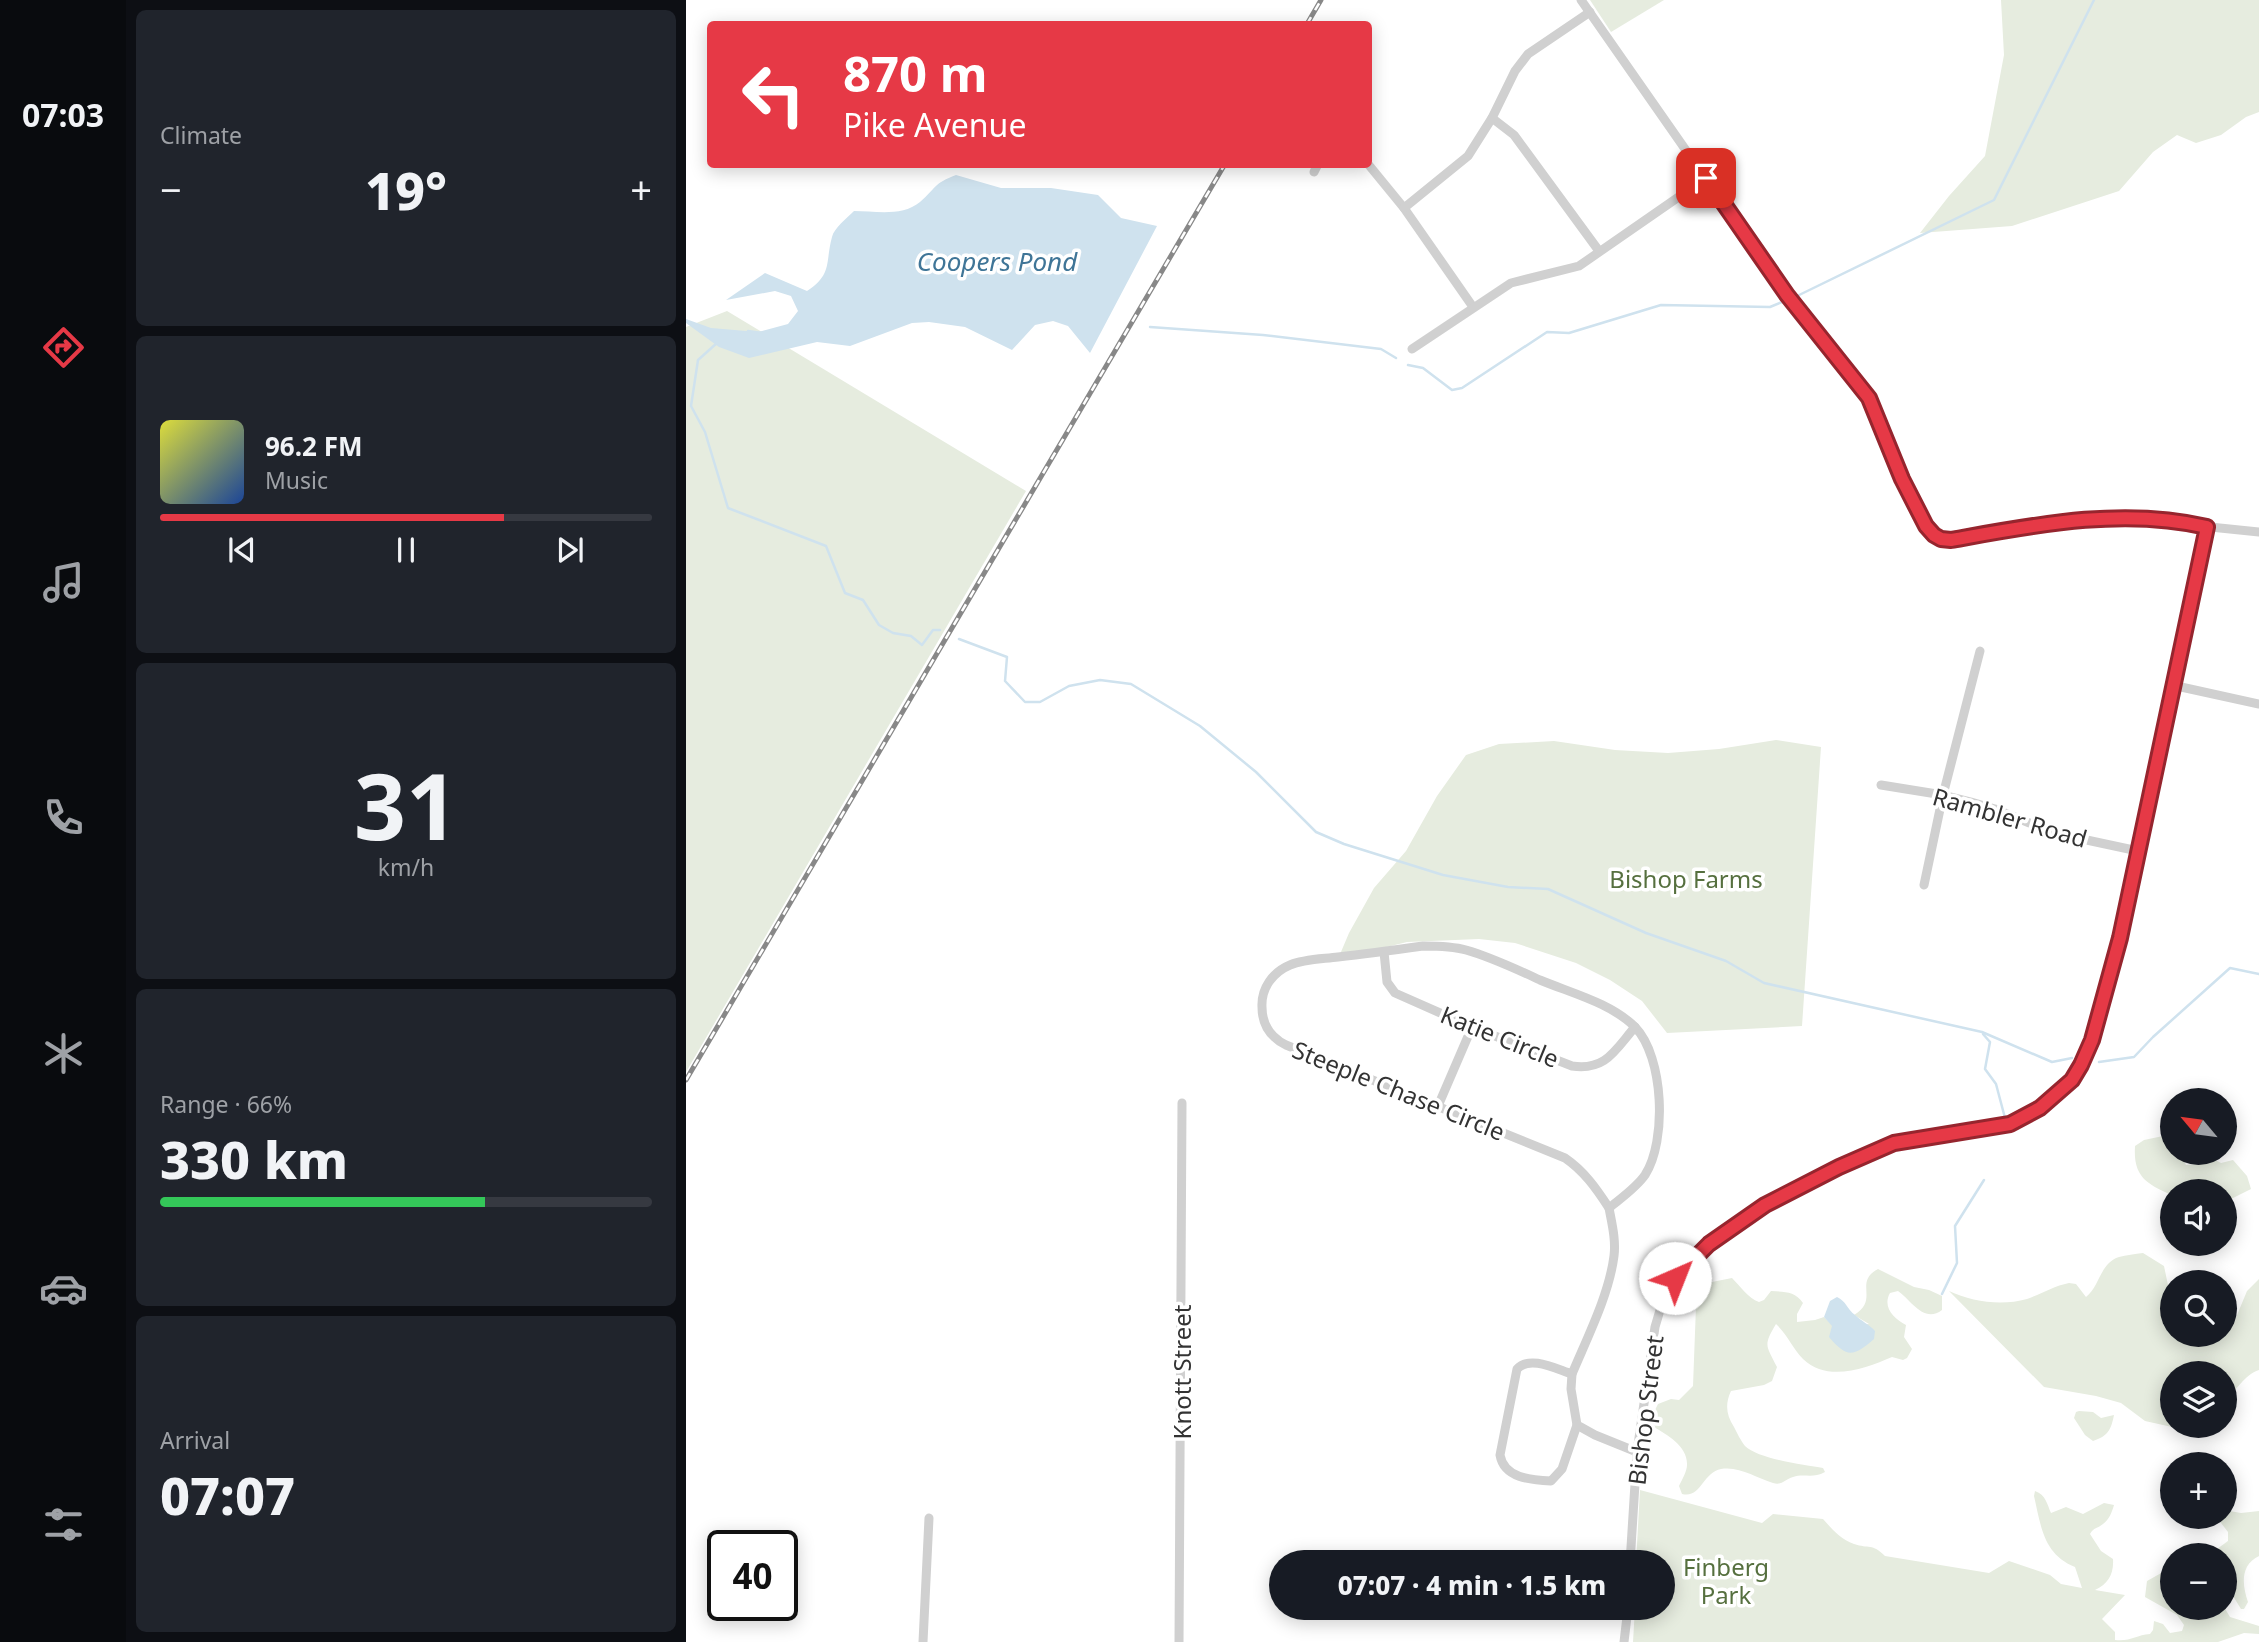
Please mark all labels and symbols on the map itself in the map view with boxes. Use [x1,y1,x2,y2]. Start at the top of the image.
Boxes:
pin [1676,148,1736,208]
water label: Coopers Pond [917,243,1078,279]
street label: Rambler Road [1929,779,2091,855]
park label: Bishop Farms [1609,862,1763,895]
street label: Katie Circle [1436,997,1564,1075]
street label: Steeple Chase Circle [1288,1032,1510,1148]
north arrow [2160,1088,2236,1166]
position arrow [1638,1241,1712,1315]
street label: Knott Street [1165,1304,1198,1439]
street label: Bishop Street [1619,1333,1671,1487]
speed limit sign: 40 [707,1530,798,1621]
park label: Finberg Park [1683,1550,1769,1611]

